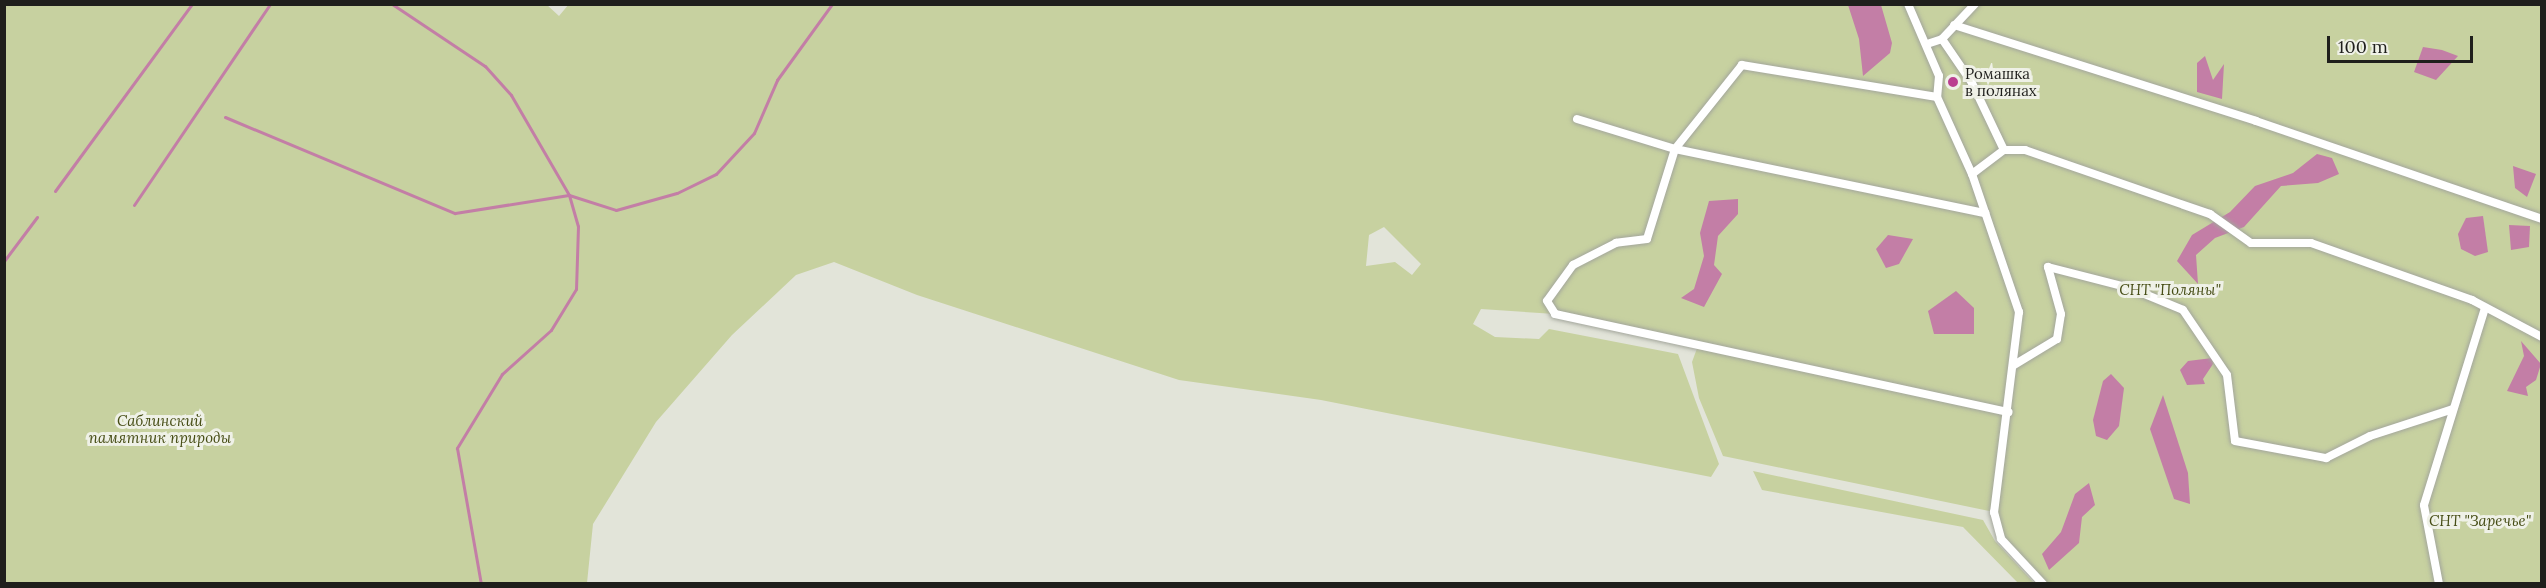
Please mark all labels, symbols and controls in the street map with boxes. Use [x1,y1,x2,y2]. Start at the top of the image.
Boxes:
scale bar [2330,24,2476,62]
text: 100 m [2338,35,2388,58]
place label: Ромашка в полянах [1965,64,2037,99]
marker: Ромашка в полянах [1946,75,1960,89]
park label: СНТ "Поляны" [2119,281,2221,299]
park label: Саблинский памятник природы [89,411,231,446]
park label: СНТ "Заречье" [2429,512,2531,530]

